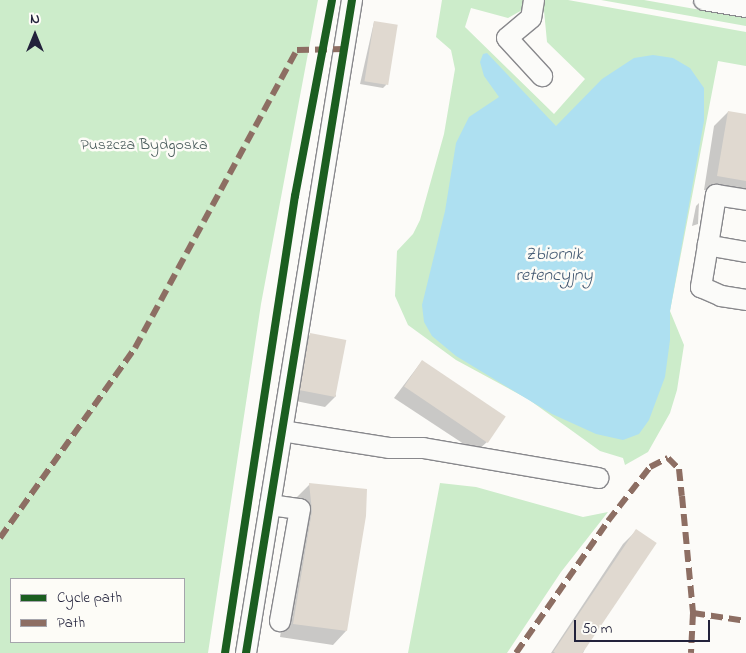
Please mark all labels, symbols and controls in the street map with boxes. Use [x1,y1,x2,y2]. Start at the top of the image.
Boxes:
text: N [30,9,40,30]
north arrow [10,10,60,60]
park label: Puszcza Bydgoska [80,135,208,155]
water label: Zbiornik retencyjny [515,245,593,288]
legend [10,578,185,643]
text: Cycle path [57,587,122,609]
scale bar [576,610,712,642]
text: Path [57,612,85,634]
text: 50 m [582,618,612,640]

